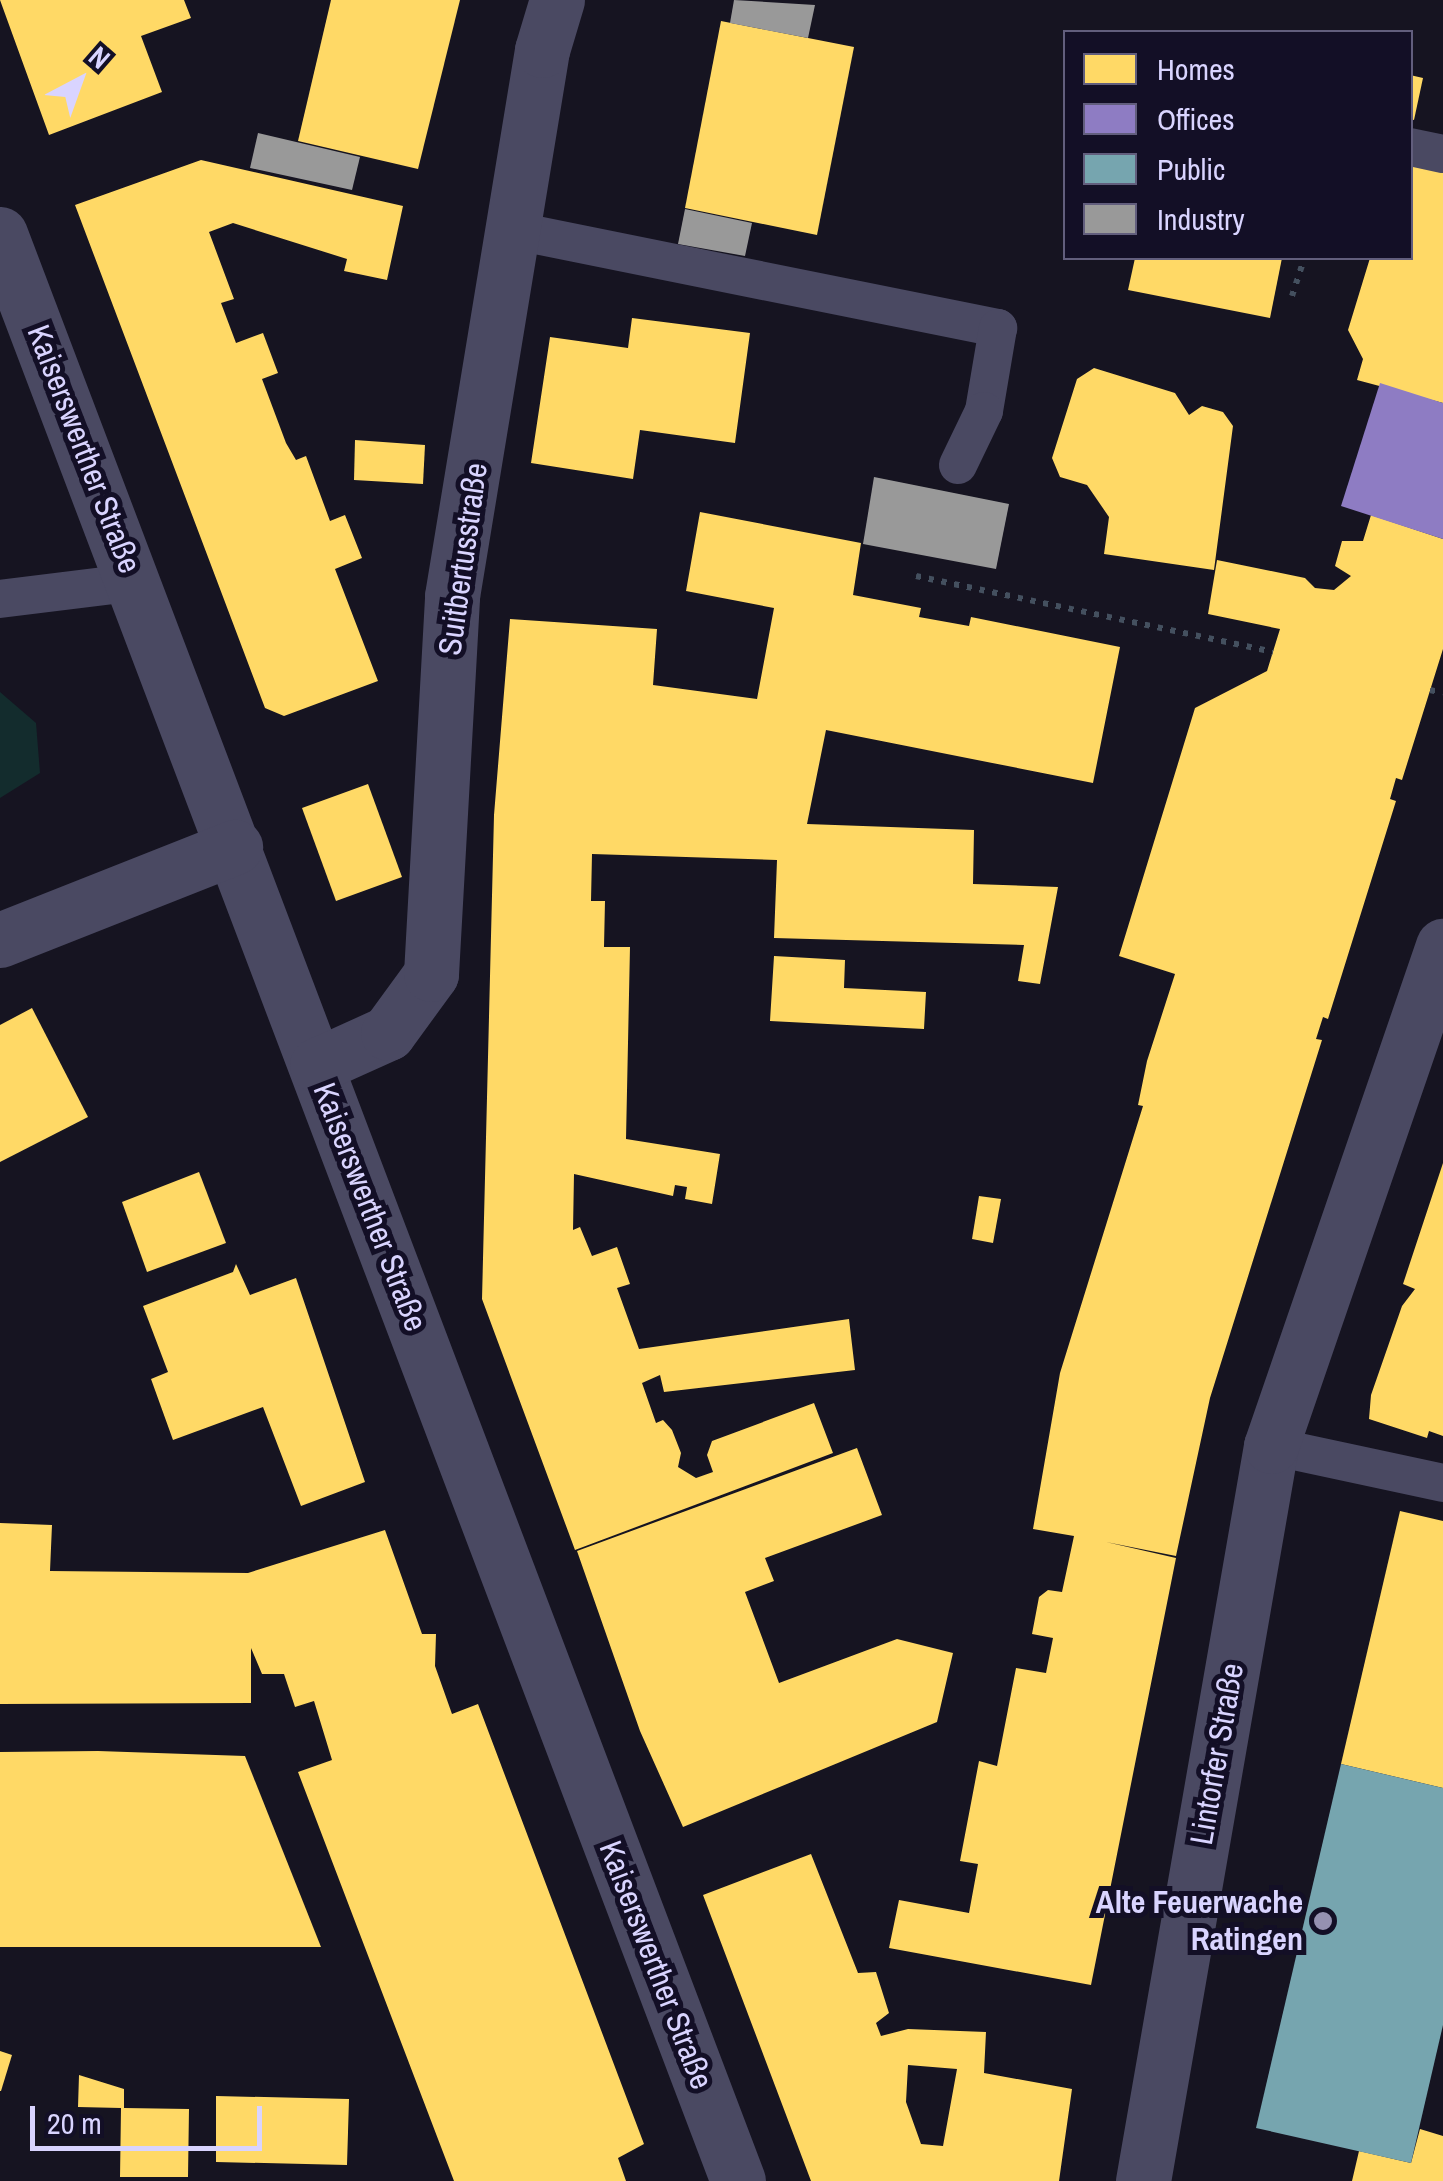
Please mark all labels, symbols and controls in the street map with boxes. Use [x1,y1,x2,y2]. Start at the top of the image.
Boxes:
north arrow [30,30,130,130]
legend [1063,30,1413,260]
text: N [81,38,118,77]
text: Homes [1157,49,1235,89]
text: Offices [1157,99,1235,139]
text: Public [1157,149,1225,189]
text: Industry [1157,199,1245,239]
street label: Kaiserswerther Straße [19,320,149,578]
street label: Suitbertusstraße [430,460,496,658]
street label: Kaiserswerther Straße [305,1078,435,1336]
street label: Lintorfer Straße [1182,1660,1252,1848]
street label: Kaiserswerther Straße [591,1836,721,2094]
place label: Alte Feuerwache Ratingen [1096,1884,1303,1959]
marker: Alte Feuerwache Ratingen [1312,1910,1334,1932]
scale bar [35,2086,268,2148]
text: 20 m [47,2103,102,2143]

